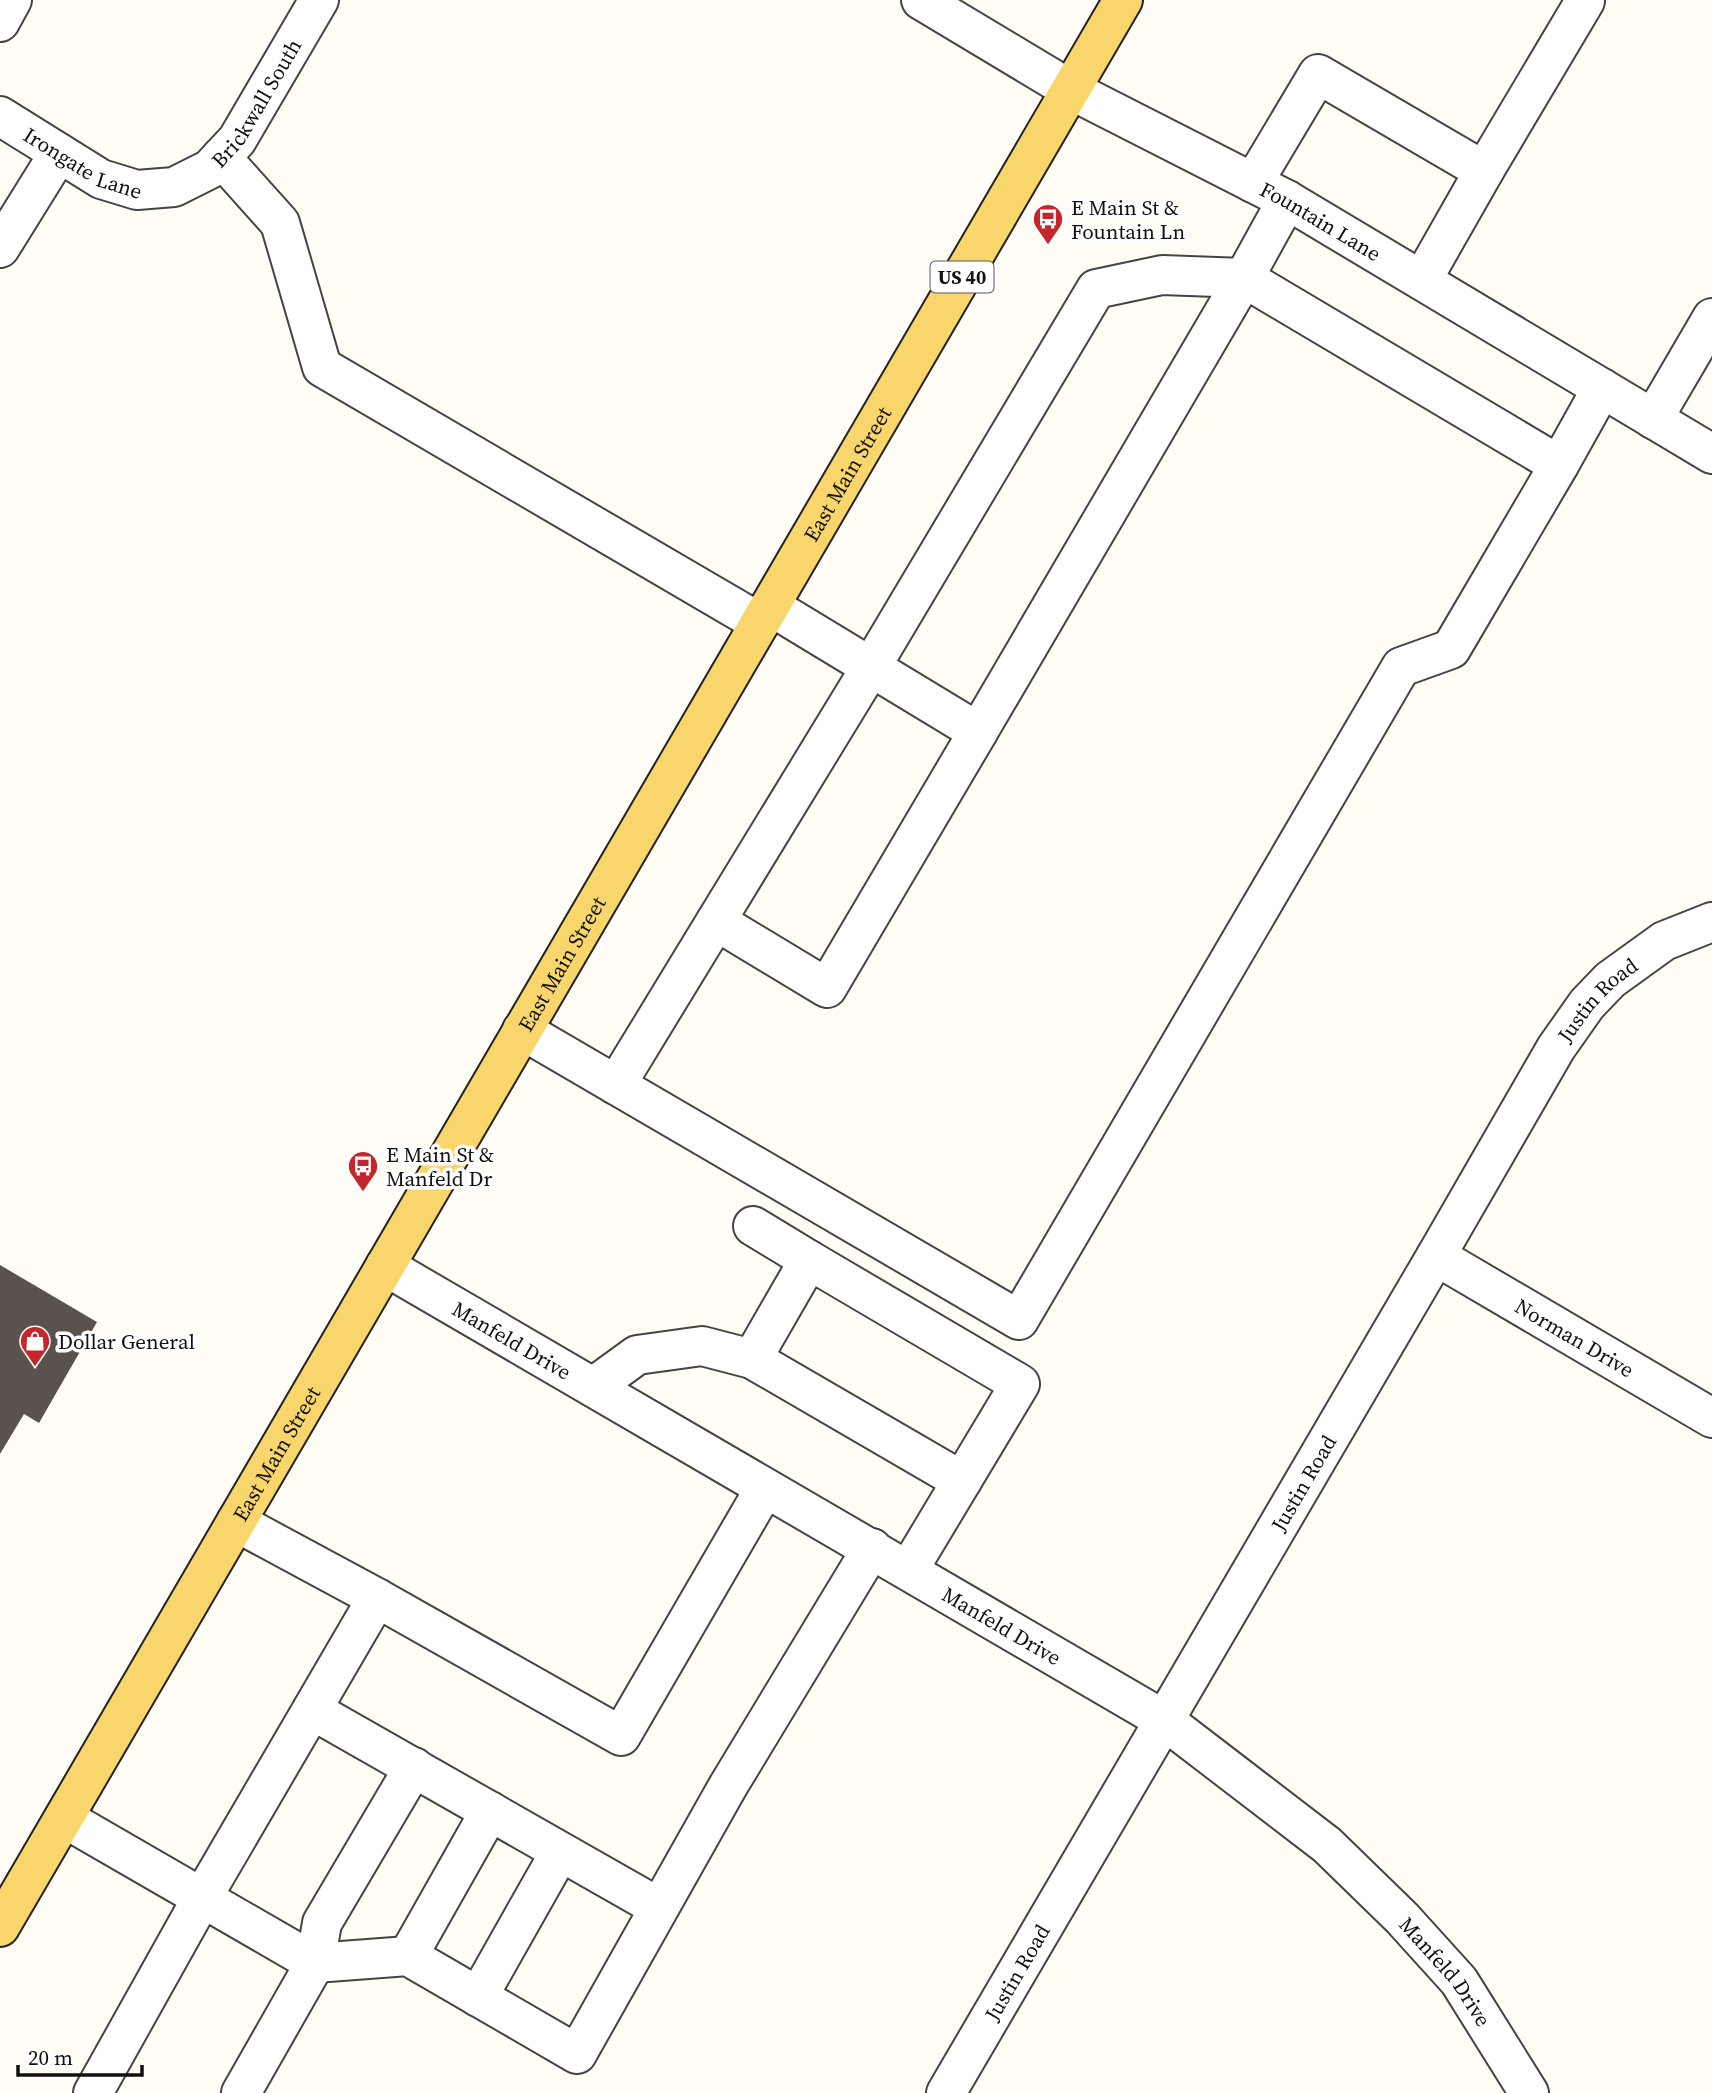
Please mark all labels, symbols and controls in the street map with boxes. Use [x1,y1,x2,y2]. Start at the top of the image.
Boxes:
street label: Brickwall South [204,33,308,174]
street label: Irongate Lane [18,120,146,205]
street label: Fountain Lane [1255,174,1387,268]
place label: E Main St & Fountain Ln [1071,193,1185,246]
bus stop icon: E Main St & Fountain Ln [1031,202,1065,246]
road number: US 40 [930,262,993,292]
street label: East Main Street [796,401,898,547]
street label: East Main Street [511,891,612,1036]
street label: Justin Road [1550,950,1643,1049]
place label: E Main St & Manfeld Dr [386,1140,494,1193]
bus stop icon: E Main St & Manfeld Dr [346,1149,380,1193]
street label: Norman Drive [1510,1291,1640,1384]
street label: Manfeld Drive [447,1294,577,1386]
shop icon: Dollar General [18,1324,52,1368]
place label: Dollar General [58,1327,195,1356]
street label: East Main Street [225,1381,327,1526]
street label: Justin Road [1263,1429,1343,1537]
street label: Manfeld Drive [937,1579,1067,1672]
street label: Manfeld Drive [1393,1910,1498,2032]
street label: Justin Road [977,1919,1056,2027]
scale bar [18,2034,142,2078]
text: 20 m [28,2043,73,2072]

